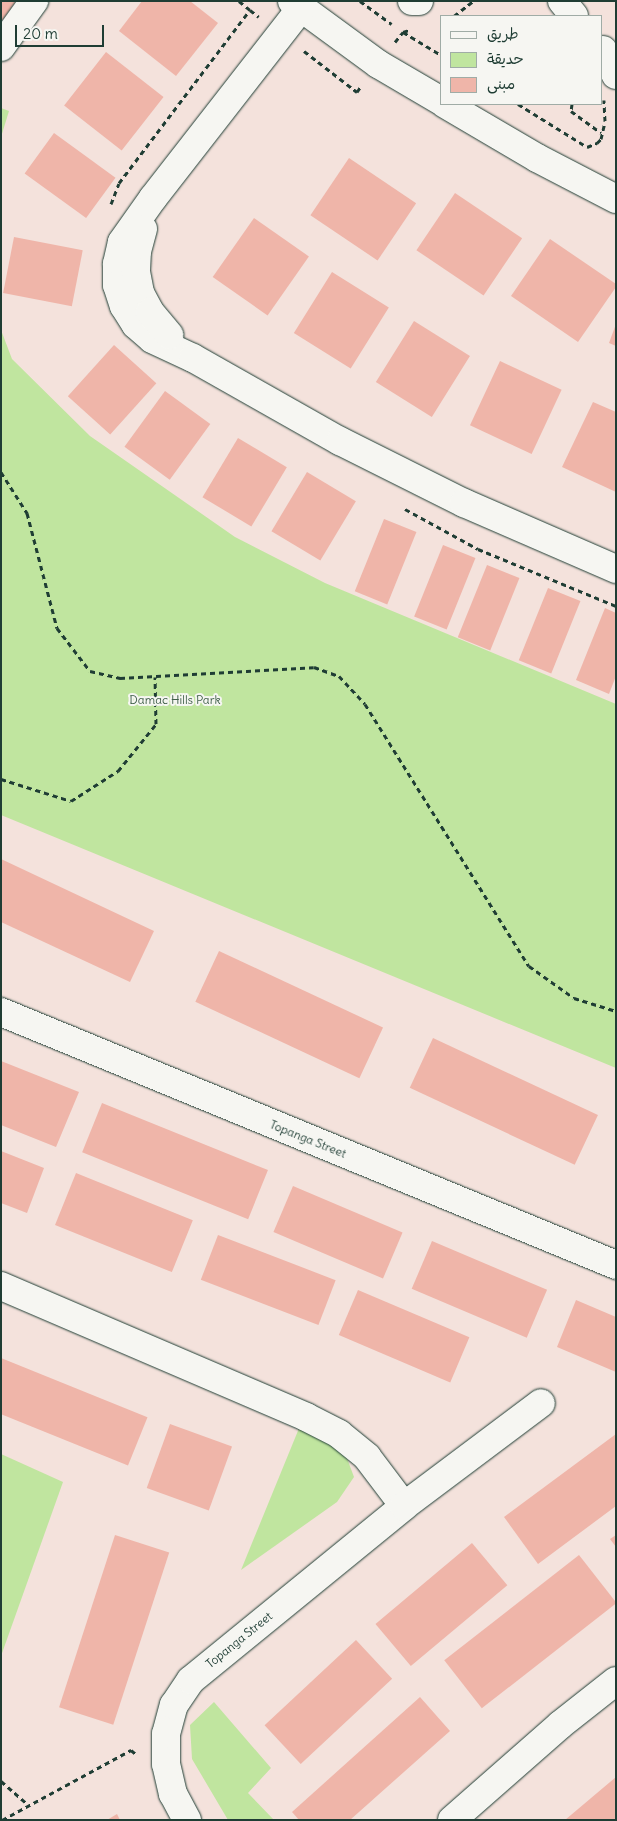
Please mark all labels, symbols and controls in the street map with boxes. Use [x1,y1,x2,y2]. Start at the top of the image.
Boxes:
scale bar [18,15,106,47]
legend [440,15,602,105]
text: 20 m [23,24,58,43]
text: طريق [487,24,519,43]
text: حديقة [487,49,524,68]
text: مبنى [487,74,515,93]
park label: Damac Hills Park [129,693,221,707]
street label: Topanga Street [268,1117,348,1161]
street label: Topanga Street [203,1609,275,1671]

